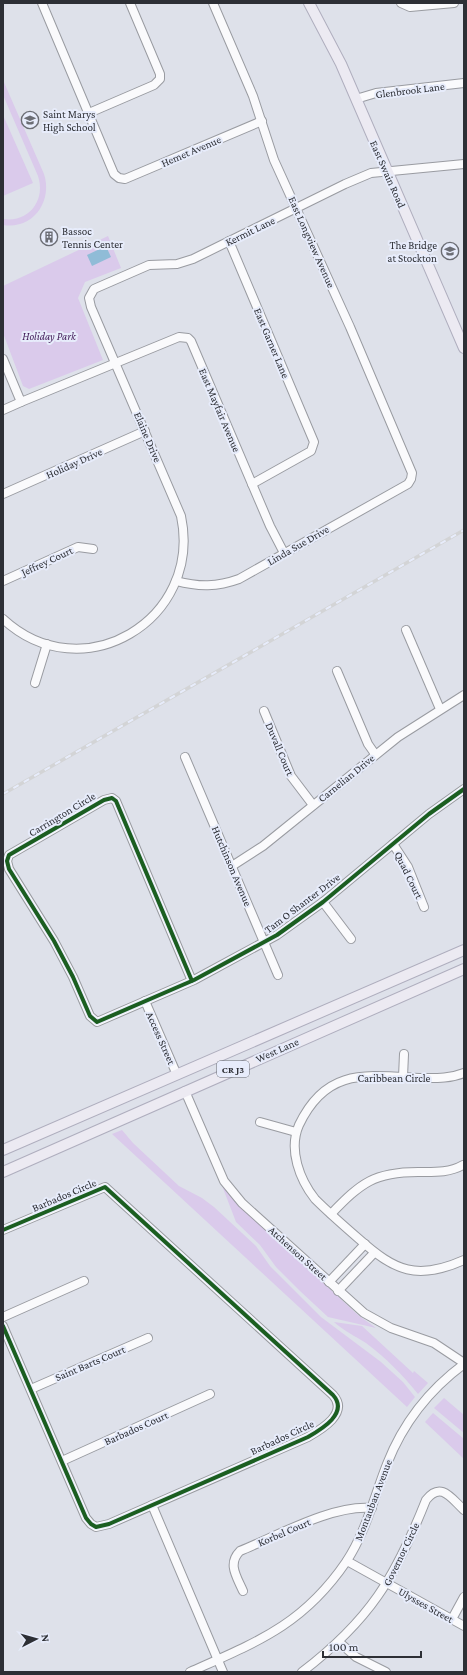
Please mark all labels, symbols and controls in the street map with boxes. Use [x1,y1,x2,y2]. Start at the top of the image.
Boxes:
street label: Glenbrook Lane [375,80,445,100]
place label: Saint Marys High School [43,108,96,134]
school or university icon: Saint Marys High School [20,110,40,130]
street label: Hemet Avenue [159,133,223,169]
street label: East Swain Road [368,139,408,210]
street label: East Longview Avenue [286,195,338,290]
street label: Kermit Lane [223,214,277,248]
place label: Bassoc Tennis Center [62,225,123,250]
building icon: Bassoc Tennis Center [39,227,59,247]
place label: The Bridge at Stockton [387,239,437,264]
school or university icon: The Bridge at Stockton [440,241,460,261]
street label: East Garner Lane [252,306,292,380]
park label: Holiday Park [22,330,77,343]
street label: East Mayfair Avenue [196,366,243,454]
street label: Elaine Drive [132,410,164,464]
street label: Holiday Drive [44,445,105,482]
street label: Linda Sue Drive [265,522,331,567]
street label: Jeffrey Court [18,544,75,579]
street label: Duvall Court [263,721,297,778]
street label: Carnelian Drive [315,752,377,804]
street label: Carrington Circle [26,789,98,840]
street label: Hutchinson Avenue [210,824,254,908]
street label: Quad Court [392,849,426,901]
street label: Tam O Shanter Drive [262,871,342,935]
street label: Access Street [144,1010,178,1067]
street label: West Lane [254,1035,301,1065]
road number: CR J3 [217,1061,249,1077]
street label: Caribbean Circle [358,1072,431,1084]
street label: Barbados Circle [30,1176,98,1214]
street label: Atchenson Street [266,1224,330,1283]
street label: Saint Barts Court [53,1343,127,1383]
street label: Barbados Court [102,1408,170,1447]
street label: Barbados Circle [248,1417,316,1457]
street label: Montauban Avenue [352,1457,394,1542]
street label: Korbel Court [256,1515,313,1549]
street label: Governor Circle [381,1520,422,1588]
street label: Ulysses Street [396,1585,456,1626]
north arrow [16,1619,56,1659]
scale bar [323,1633,421,1659]
text: N [40,1634,52,1643]
text: 100 m [329,1640,359,1654]

